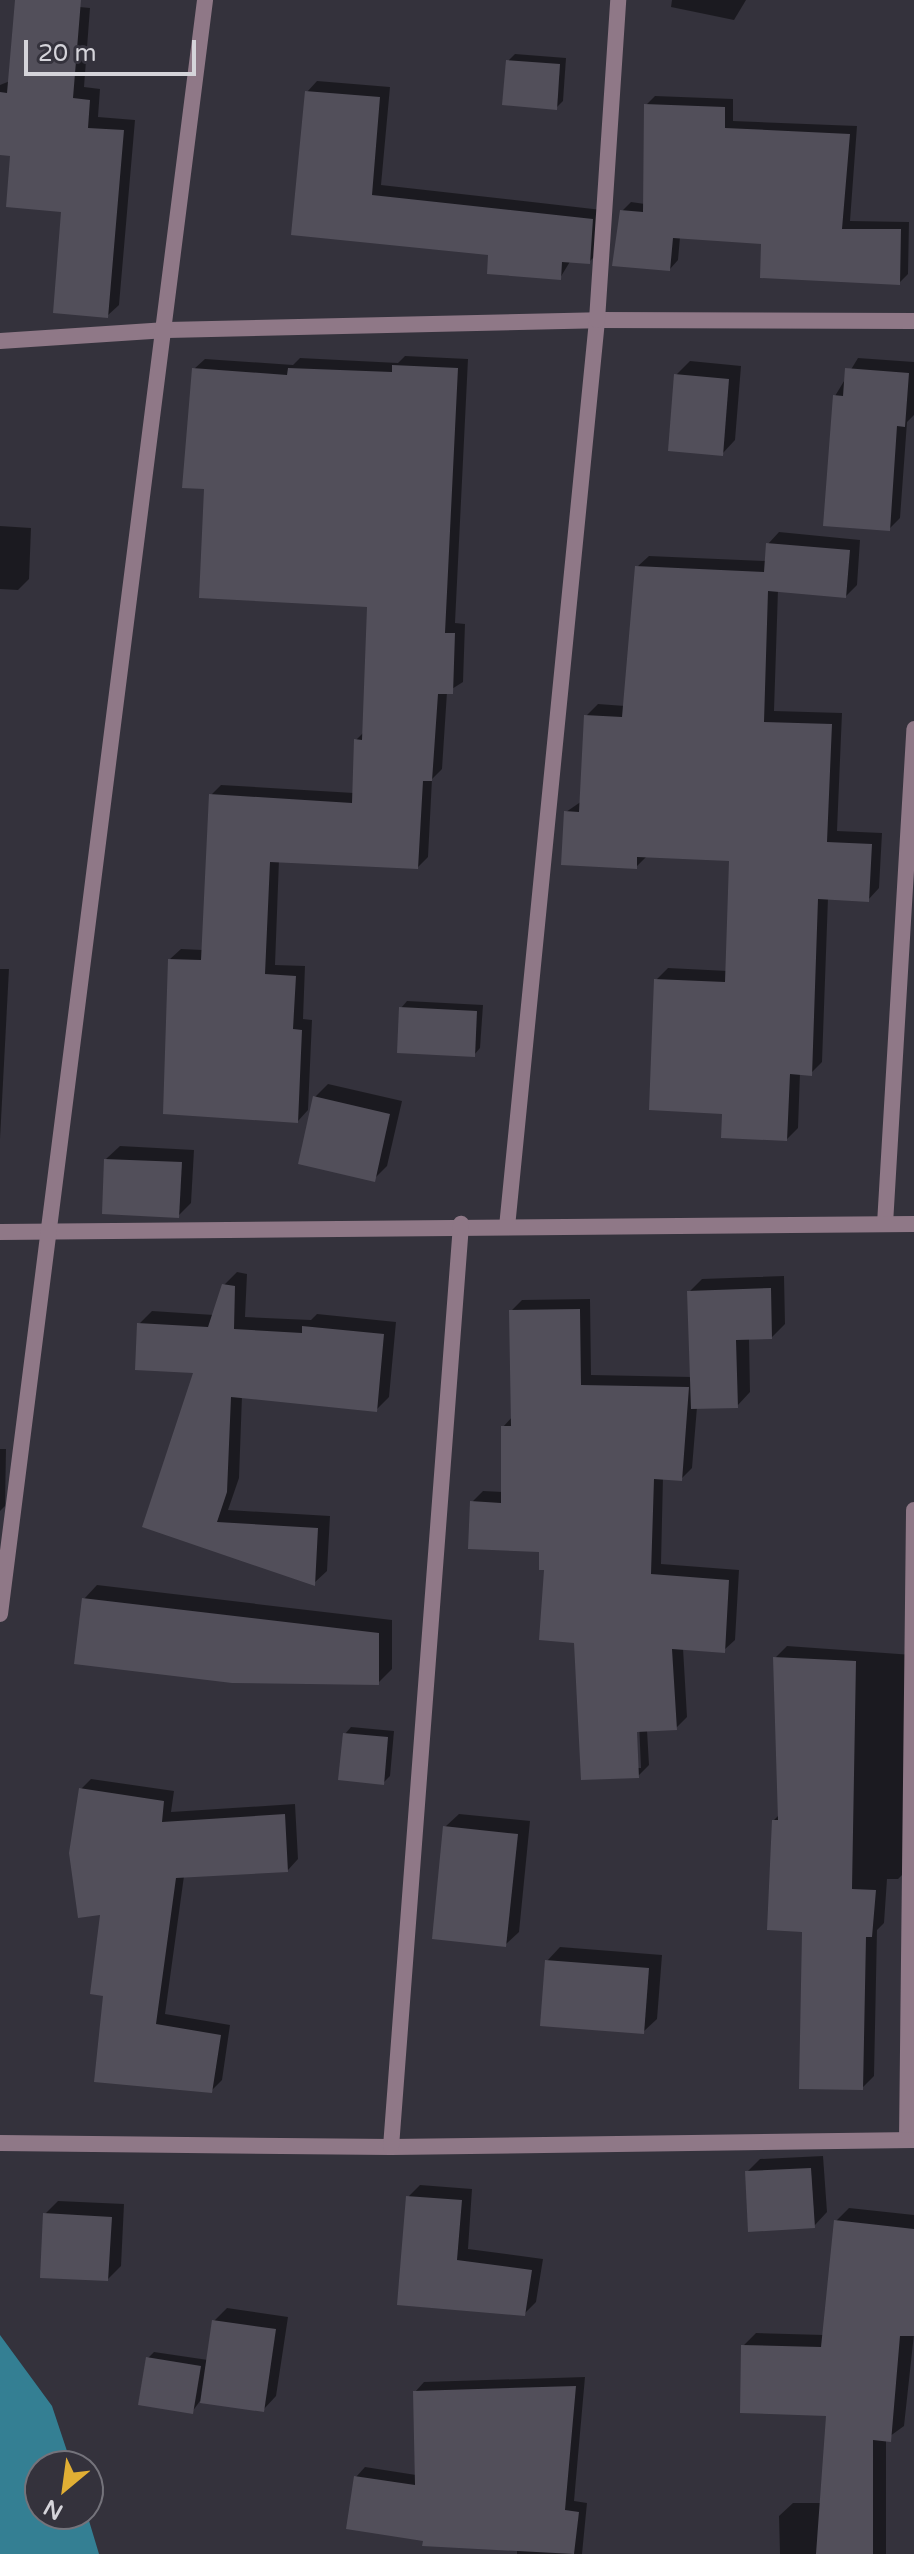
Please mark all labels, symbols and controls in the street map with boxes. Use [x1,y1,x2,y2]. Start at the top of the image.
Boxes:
scale bar [28,24,200,74]
text: 20 m [38,39,96,68]
north arrow [24,2450,104,2530]
text: N [39,2494,67,2525]

